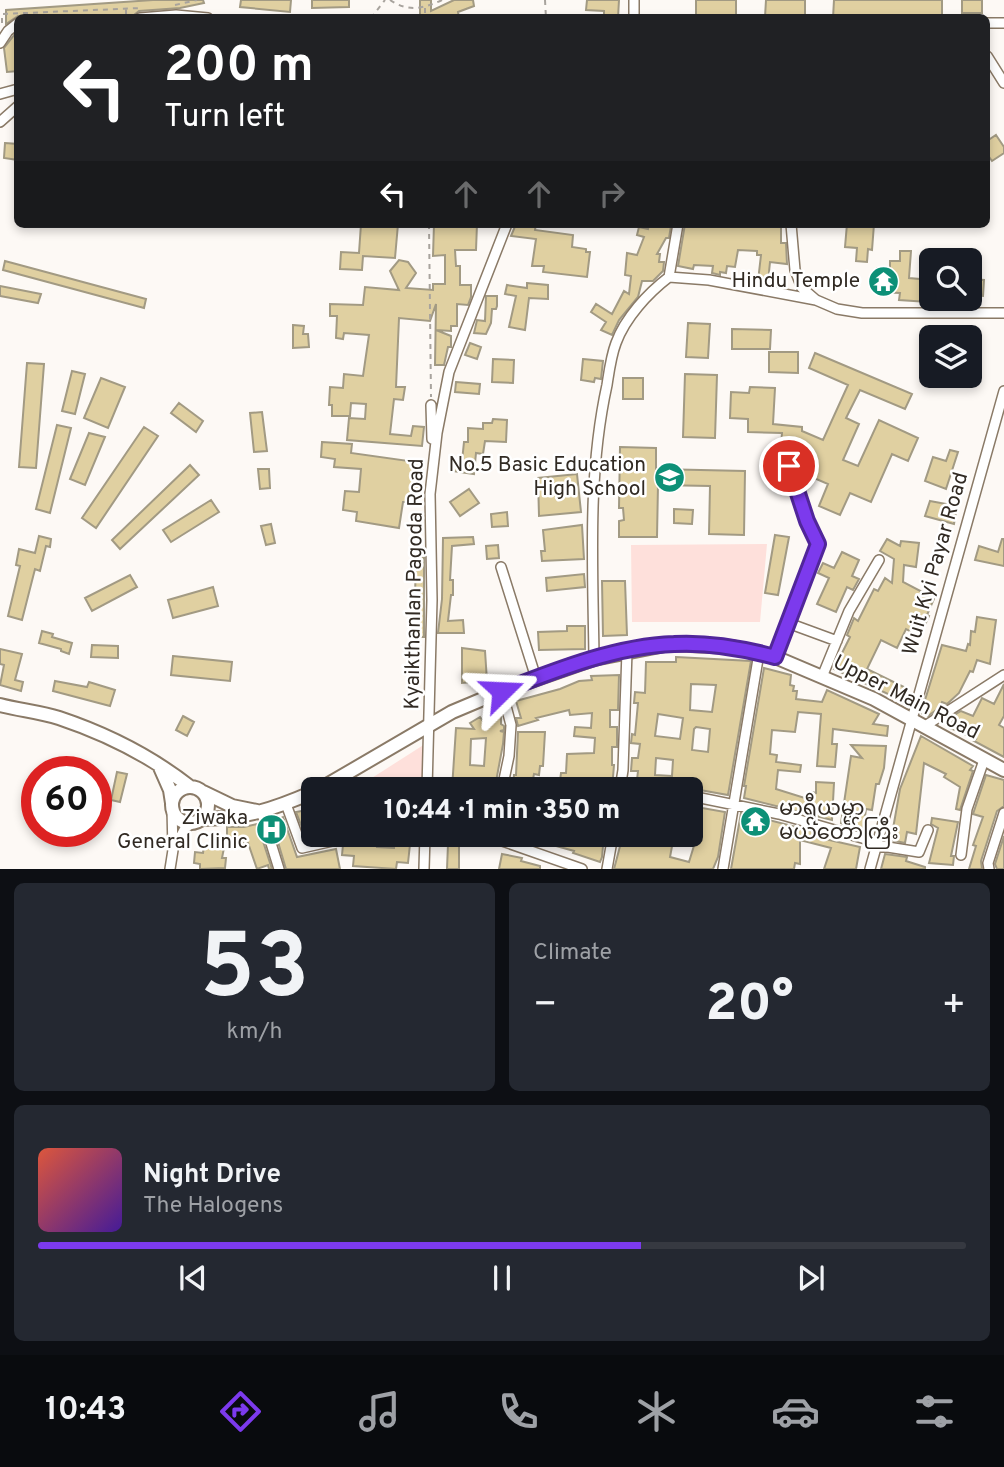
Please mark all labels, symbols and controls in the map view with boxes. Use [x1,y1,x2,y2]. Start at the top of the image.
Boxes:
text: 200 m [164,37,314,99]
icon: left [49,42,140,133]
text: Turn left [164,98,285,138]
icon: left [374,175,412,213]
icon: ahead [447,175,485,213]
icon: ahead [520,175,558,213]
icon: right [593,175,631,213]
map controls [919,248,982,388]
button: search [919,248,982,311]
temple icon: Hindu Temple [866,264,900,298]
place label: Hindu Temple [732,268,860,295]
button: layers [919,325,982,388]
pin [759,436,819,496]
icon: arrive [770,447,808,485]
place label: No.5 Basic Education High School [448,452,646,503]
street label: Kyaikthanlan Pagoda Road [399,458,431,710]
school or university icon: No.5 Basic Education High School [652,460,686,494]
street label: Wuit Kyi Payar Road [897,469,975,659]
street label: Upper Main Road [828,649,984,747]
position arrow [465,654,539,728]
speed limit sign: 60 [21,756,112,847]
place label: မာရီယမ္မာ မယ်တော်ကြီး [779,792,899,849]
text: 10:44 · 1 min · 350 m [384,795,620,828]
temple icon: မာရီယမ္မာ မယ်တော်ကြီး [739,804,773,838]
place label: Ziwaka General Clinic [117,805,248,856]
hospital icon: Ziwaka General Clinic [254,813,288,847]
text: 53 [199,915,310,1030]
text: Climate [533,939,612,968]
text: 20° [705,973,794,1039]
text: − [533,982,558,1031]
text: + [941,982,966,1031]
text: km/h [227,1018,282,1047]
text: Night Drive [143,1159,281,1192]
text: The Halogens [143,1192,283,1221]
icon: previous [174,1259,212,1297]
icon: pause [483,1259,521,1297]
icon: next [792,1259,830,1297]
icon: directions [216,1387,265,1436]
icon: music [355,1387,404,1436]
icon: phone [494,1387,543,1436]
icon: climate [632,1387,681,1436]
icon: car [771,1387,820,1436]
icon: filters [910,1387,959,1436]
text: 10:43 [45,1391,126,1431]

